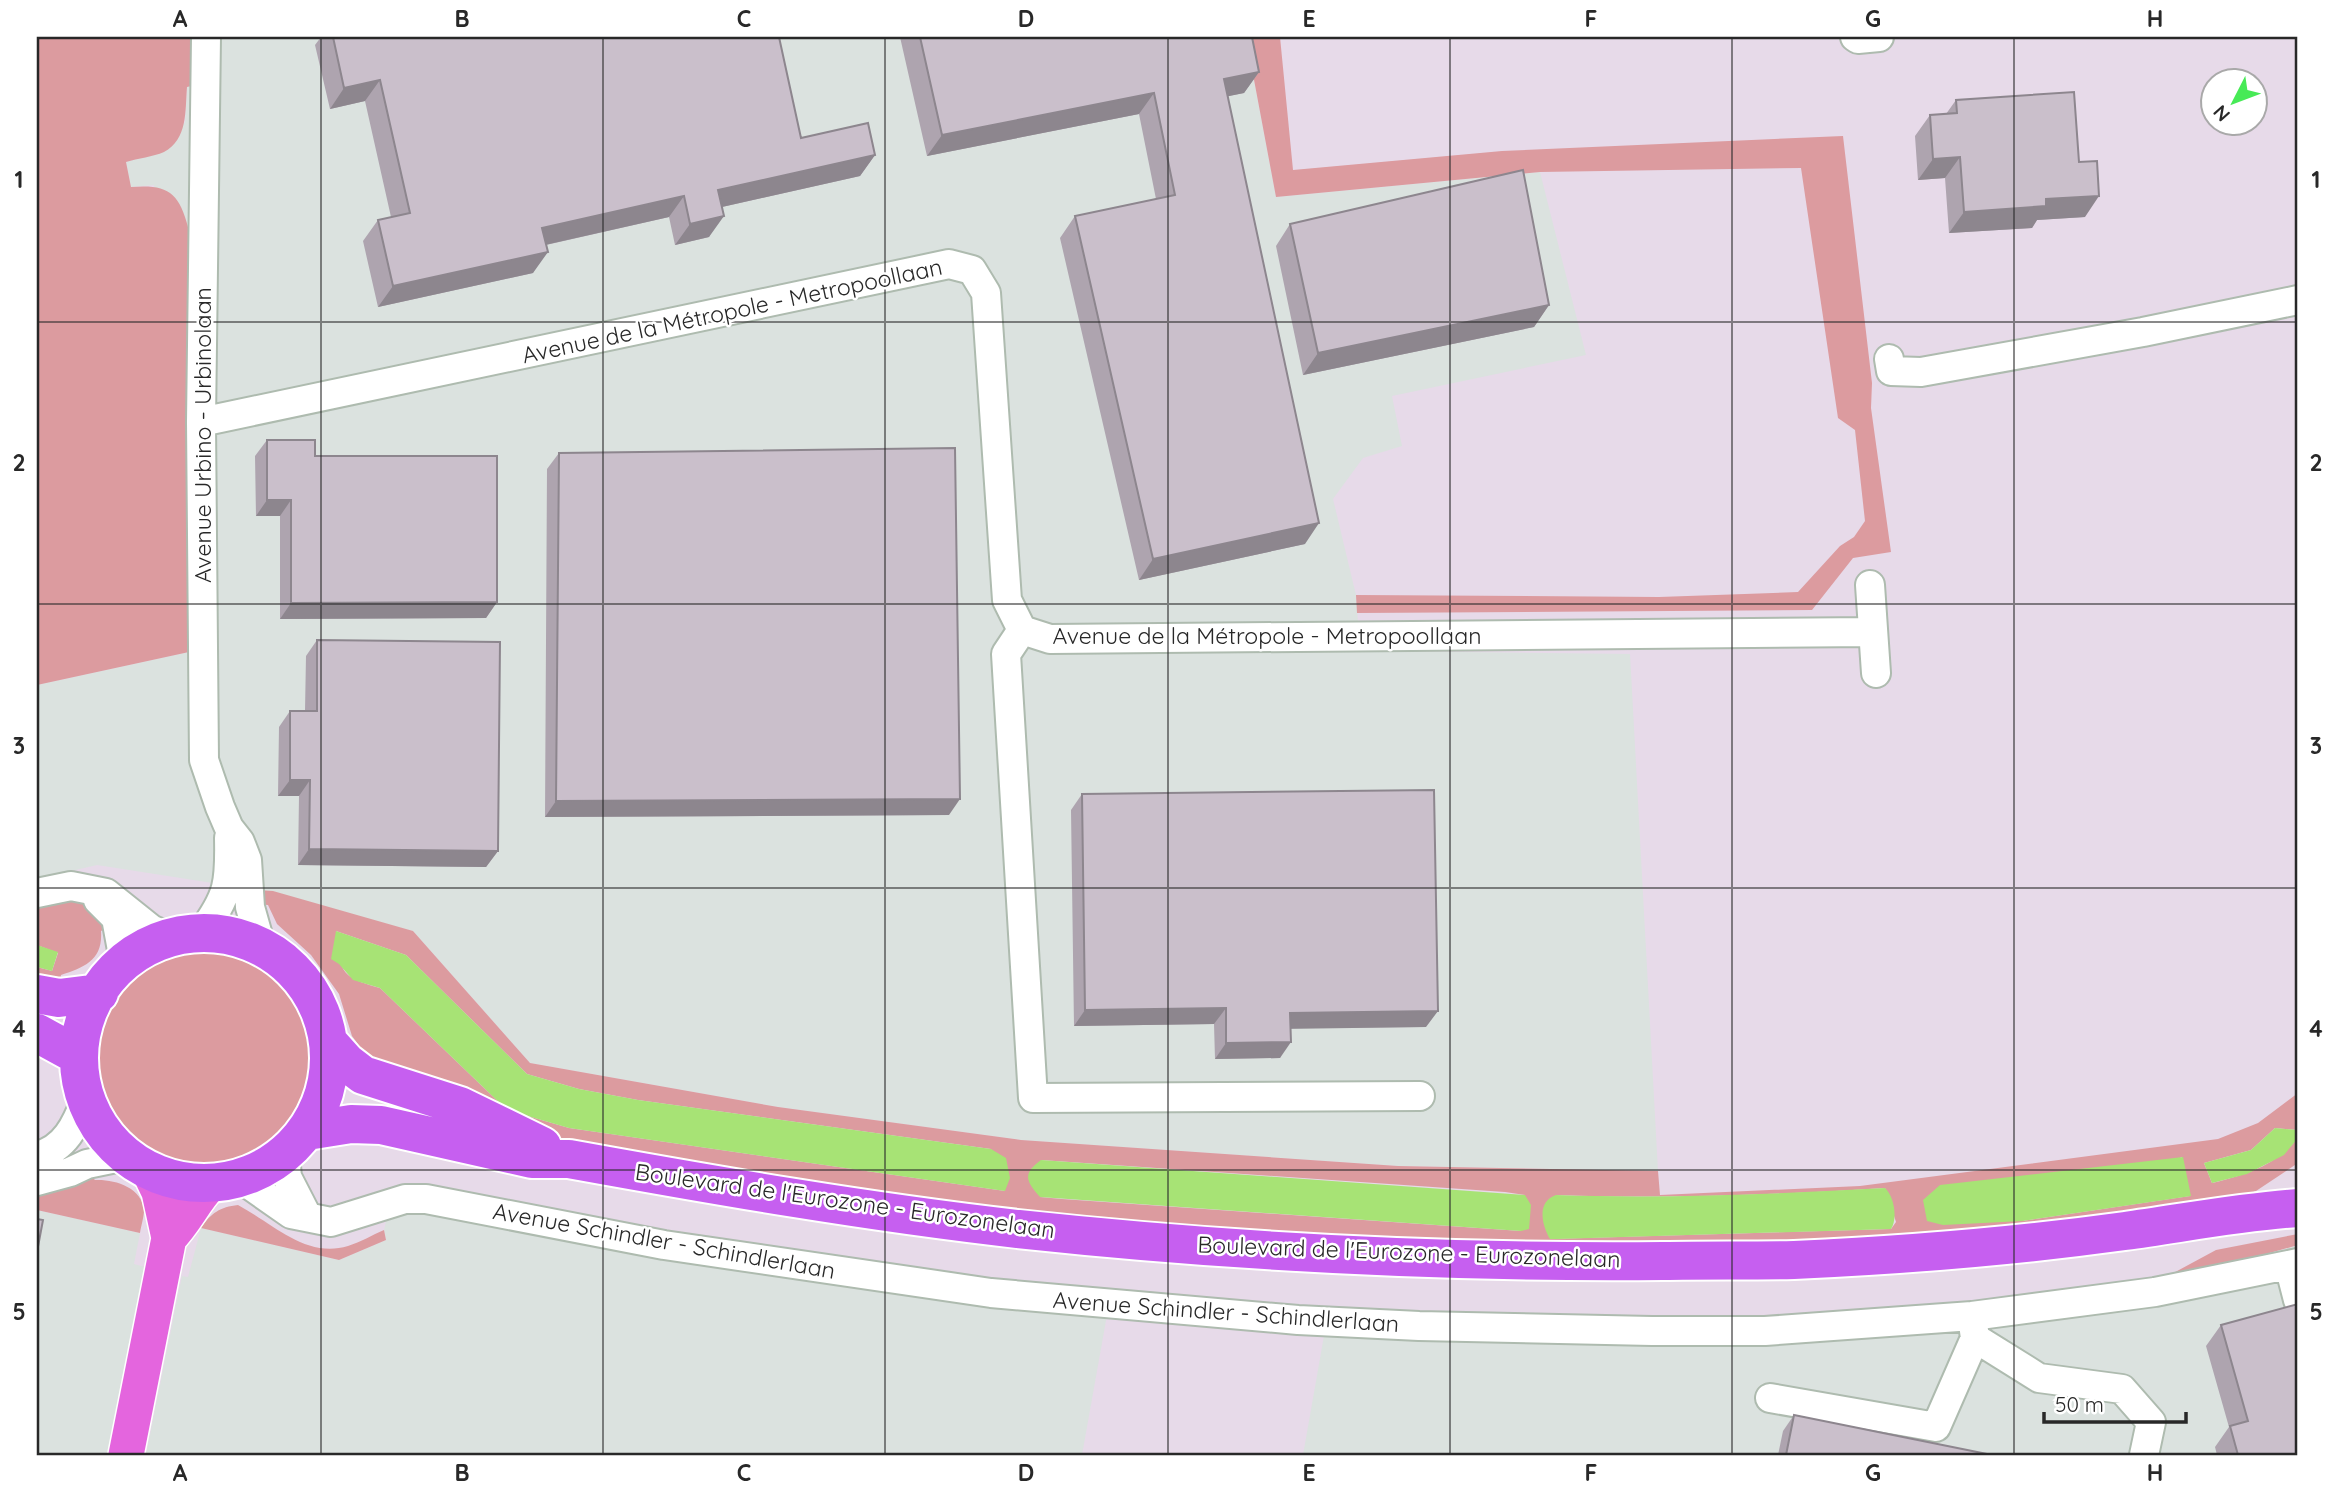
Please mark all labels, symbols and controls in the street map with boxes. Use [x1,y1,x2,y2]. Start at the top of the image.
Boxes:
text: A [173,4,188,33]
text: B [454,4,470,33]
text: C [737,4,751,33]
text: D [1018,4,1034,33]
text: E [1302,4,1316,33]
text: F [1585,4,1597,33]
text: G [1865,4,1881,33]
text: H [2147,4,2163,33]
north arrow [2198,66,2268,136]
text: N [2208,100,2235,127]
text: 1 [15,165,23,194]
text: 1 [2312,165,2320,194]
street label: Avenue de la Métropole - Metropoollaan [519,252,945,369]
street label: Avenue Urbino - Urbinolaan [188,287,217,583]
text: 2 [12,448,26,477]
text: 2 [2309,448,2323,477]
street label: Avenue de la Métropole - Metropoollaan [1053,621,1481,650]
text: 3 [13,731,25,760]
text: 3 [2310,731,2322,760]
text: 4 [12,1014,26,1043]
text: 4 [2309,1014,2323,1043]
street label: Boulevard de l'Eurozone - Eurozonelaan [633,1157,1057,1244]
street label: Avenue Schindler - Schindlerlaan [491,1196,838,1285]
street label: Boulevard de l'Eurozone - Eurozonelaan [1197,1230,1621,1273]
street label: Avenue Schindler - Schindlerlaan [1052,1285,1400,1338]
text: 5 [12,1297,26,1326]
text: 5 [2309,1297,2323,1326]
scale bar [2044,1380,2186,1424]
text: 50 m [2055,1391,2104,1417]
text: A [173,1458,188,1487]
text: B [454,1458,470,1487]
text: C [737,1458,751,1487]
text: D [1018,1458,1034,1487]
text: E [1302,1458,1316,1487]
text: F [1585,1458,1597,1487]
text: G [1865,1458,1881,1487]
text: H [2147,1458,2163,1487]

